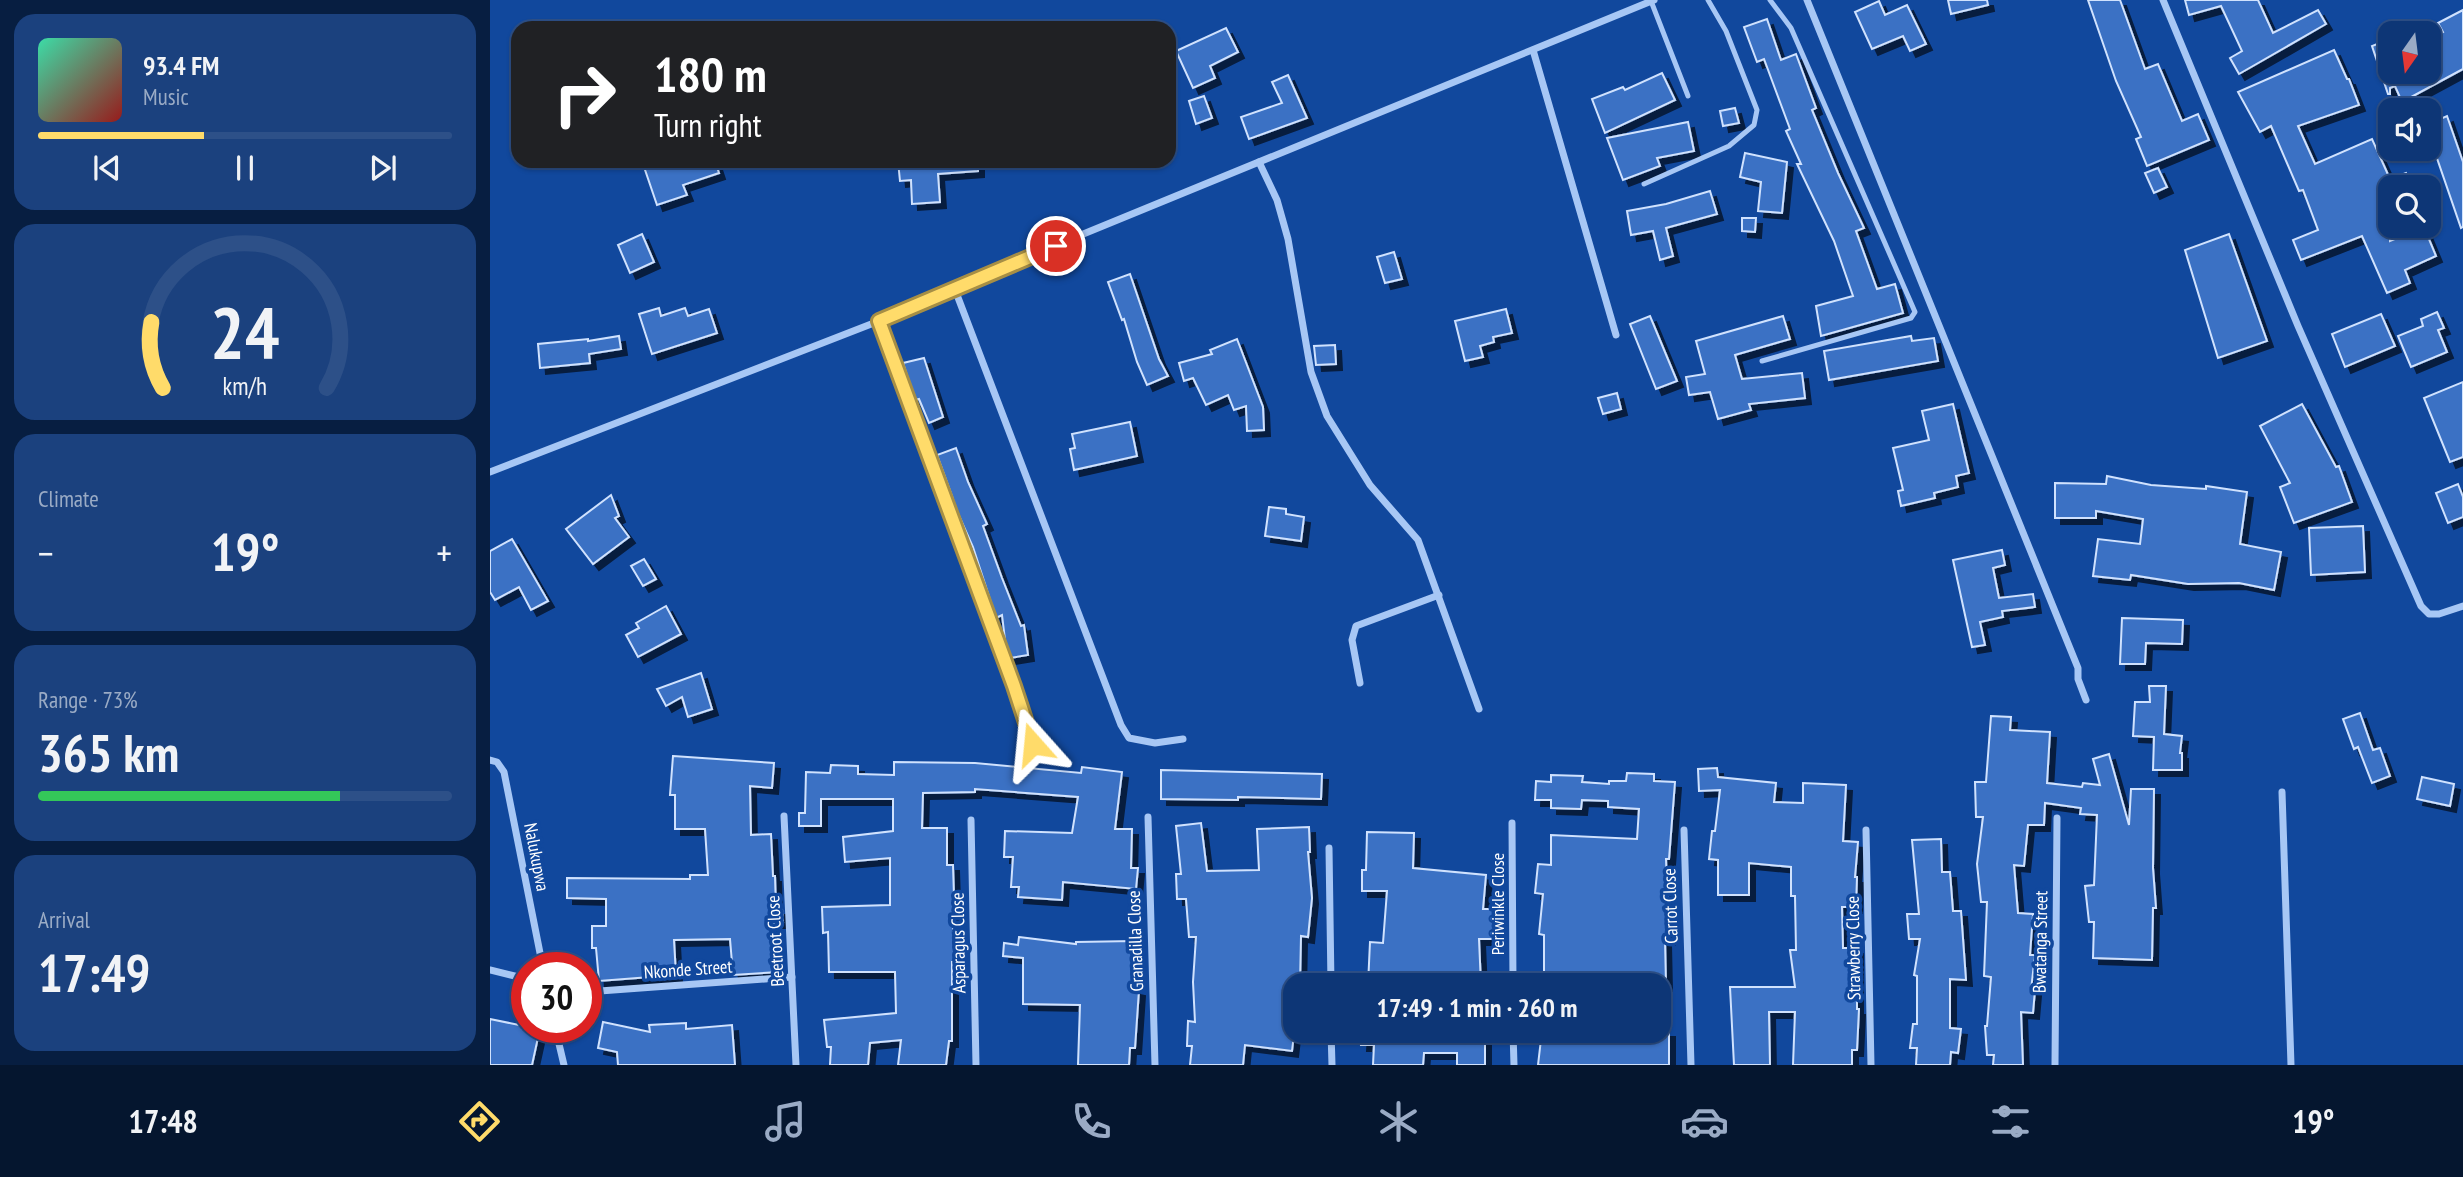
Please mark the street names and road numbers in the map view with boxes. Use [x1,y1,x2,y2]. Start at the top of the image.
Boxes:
street label: Nalukupwa [519,821,555,893]
street label: Periwinkle Close [1486,853,1509,955]
street label: Carrot Close [1657,868,1683,944]
street label: Granadilla Close [1122,890,1148,992]
street label: Bwatanga Street [2028,891,2052,993]
street label: Asparagus Close [946,892,970,994]
street label: Beetroot Close [761,895,789,987]
street label: Strawberry Close [1841,896,1865,1000]
street label: Nkonde Street [643,954,733,984]

